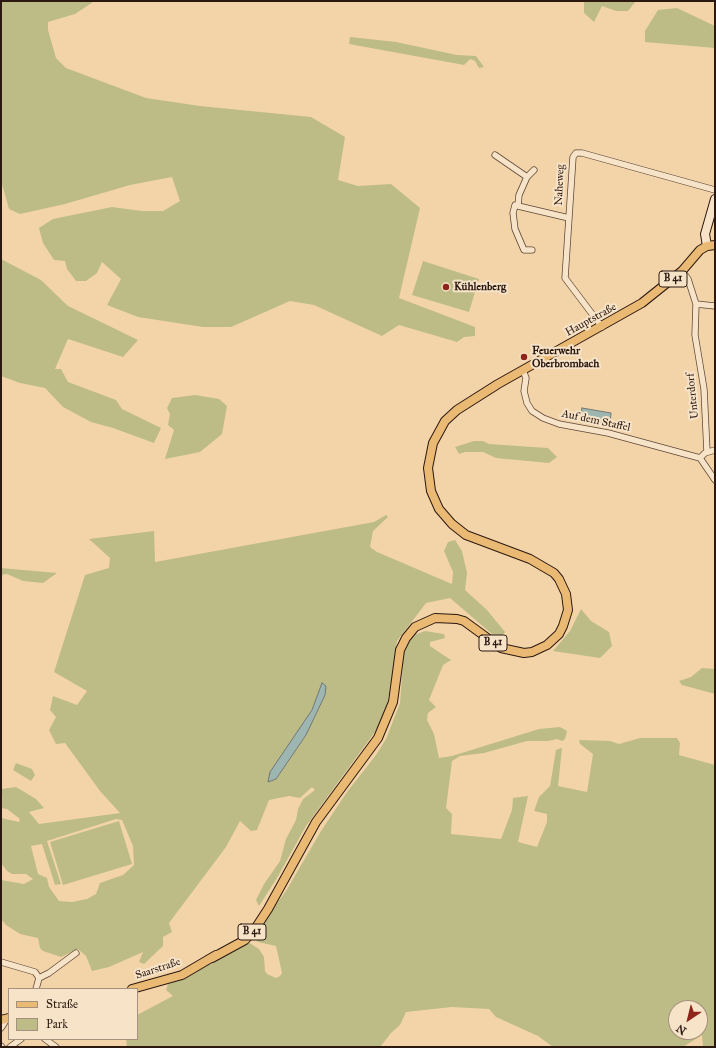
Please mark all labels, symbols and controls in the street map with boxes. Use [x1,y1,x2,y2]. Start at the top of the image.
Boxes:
street label: Naheweg [552,164,568,206]
road number: B 41 [659,271,687,287]
place label: Kühlenberg [454,280,506,294]
marker: Kühlenberg [441,282,451,292]
street label: Hauptstraße [563,301,619,339]
place label: Feuerwehr Oberbrombach [532,344,599,370]
marker: Feuerwehr Oberbrombach [519,352,529,362]
street label: Unterdorf [684,373,702,419]
street label: Auf dem Staffel [560,407,632,435]
road number: B 41 [479,635,507,651]
road number: B 41 [238,924,266,940]
street label: Saarstraße [134,956,182,982]
legend [8,988,138,1040]
text: Straße [46,997,78,1011]
north arrow [668,1000,708,1040]
text: Park [46,1017,68,1031]
text: N [674,1021,689,1037]

